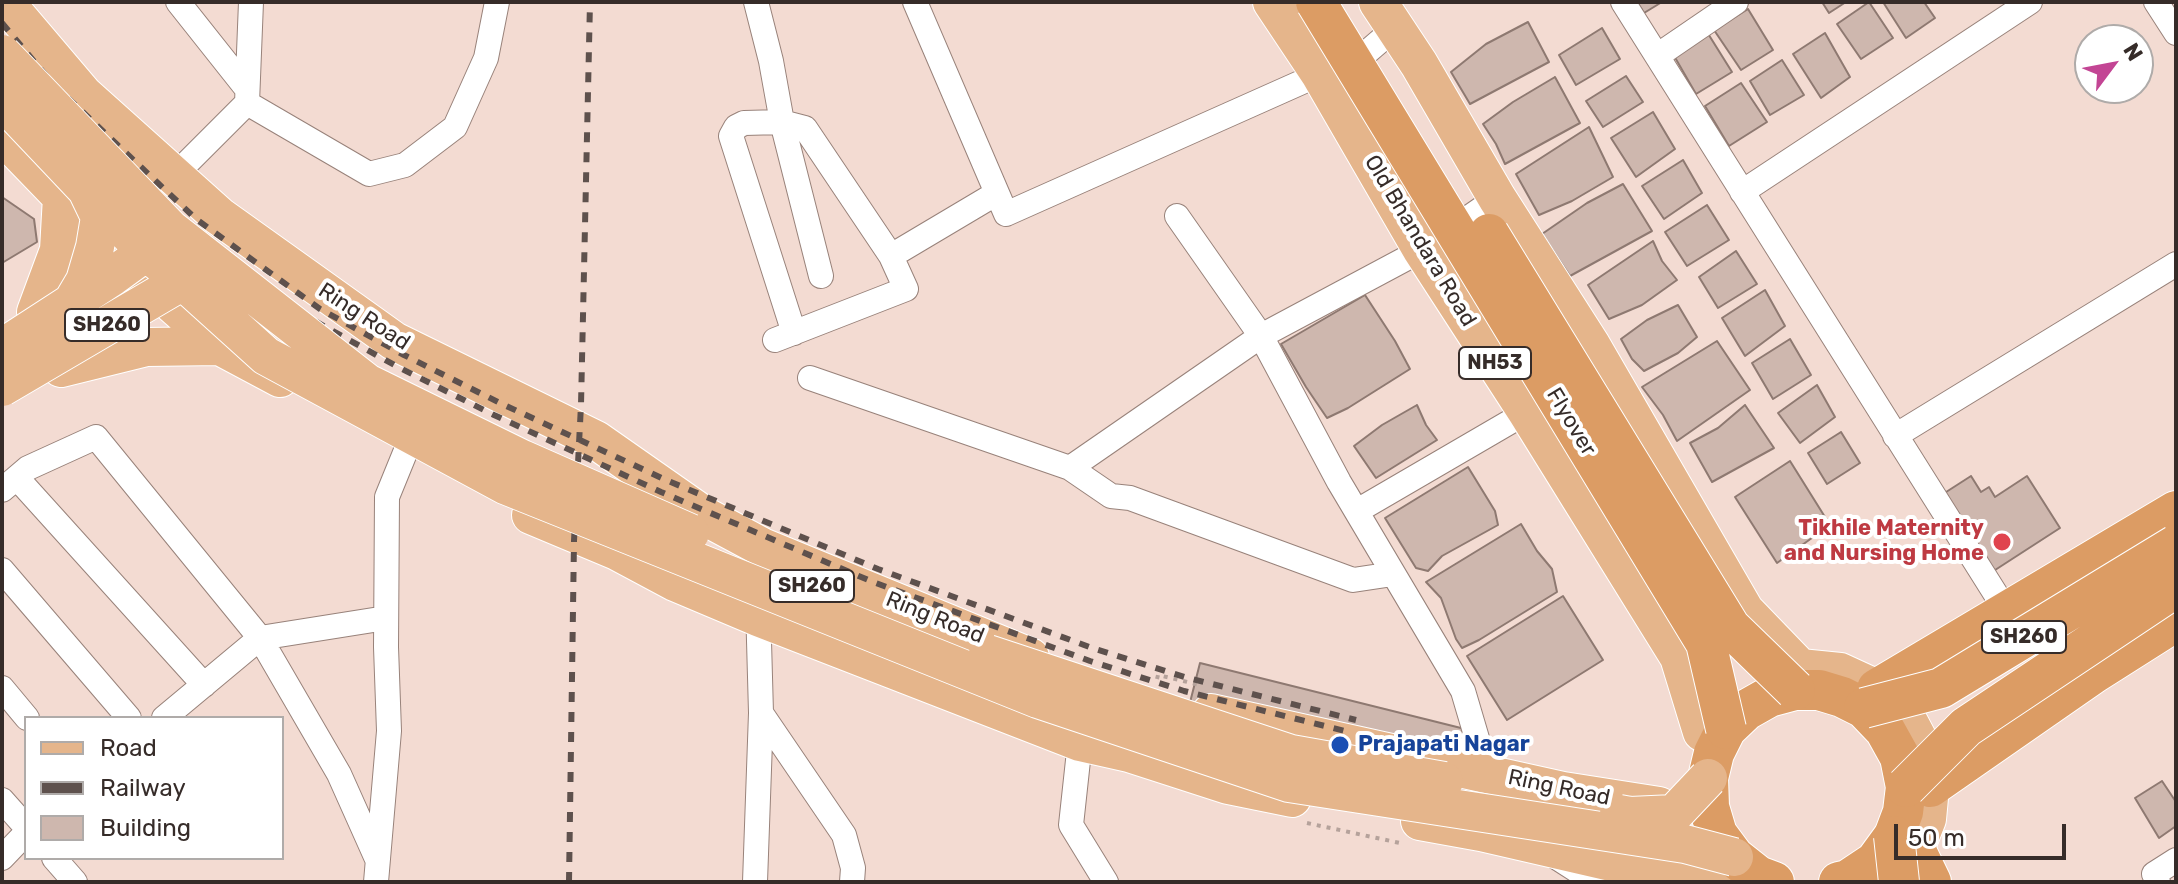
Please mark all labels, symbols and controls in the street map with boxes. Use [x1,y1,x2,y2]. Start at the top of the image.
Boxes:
north arrow [2074,24,2154,104]
text: N [2117,38,2149,66]
street label: Old Bhandara Road [1358,150,1482,332]
street label: Ring Road [313,278,415,356]
road number: SH260 [65,309,149,341]
road number: NH53 [1459,347,1531,379]
street label: Flyover [1540,383,1602,461]
place label: Tikhile Maternity and Nursing Home [1784,516,1984,568]
marker: Tikhile Maternity and Nursing Home [1991,531,2013,553]
road number: SH260 [770,570,854,602]
street label: Ring Road [882,586,988,650]
road number: SH260 [1982,621,2066,653]
legend [24,716,284,860]
place label: Prajapati Nagar [1358,732,1530,758]
text: Road [100,734,157,762]
marker: Prajapati Nagar [1329,734,1351,756]
street label: Ring Road [1506,764,1612,812]
text: Railway [100,774,186,802]
scale bar [1898,808,2070,858]
text: Building [100,814,191,842]
text: 50 m [1908,824,1965,852]

